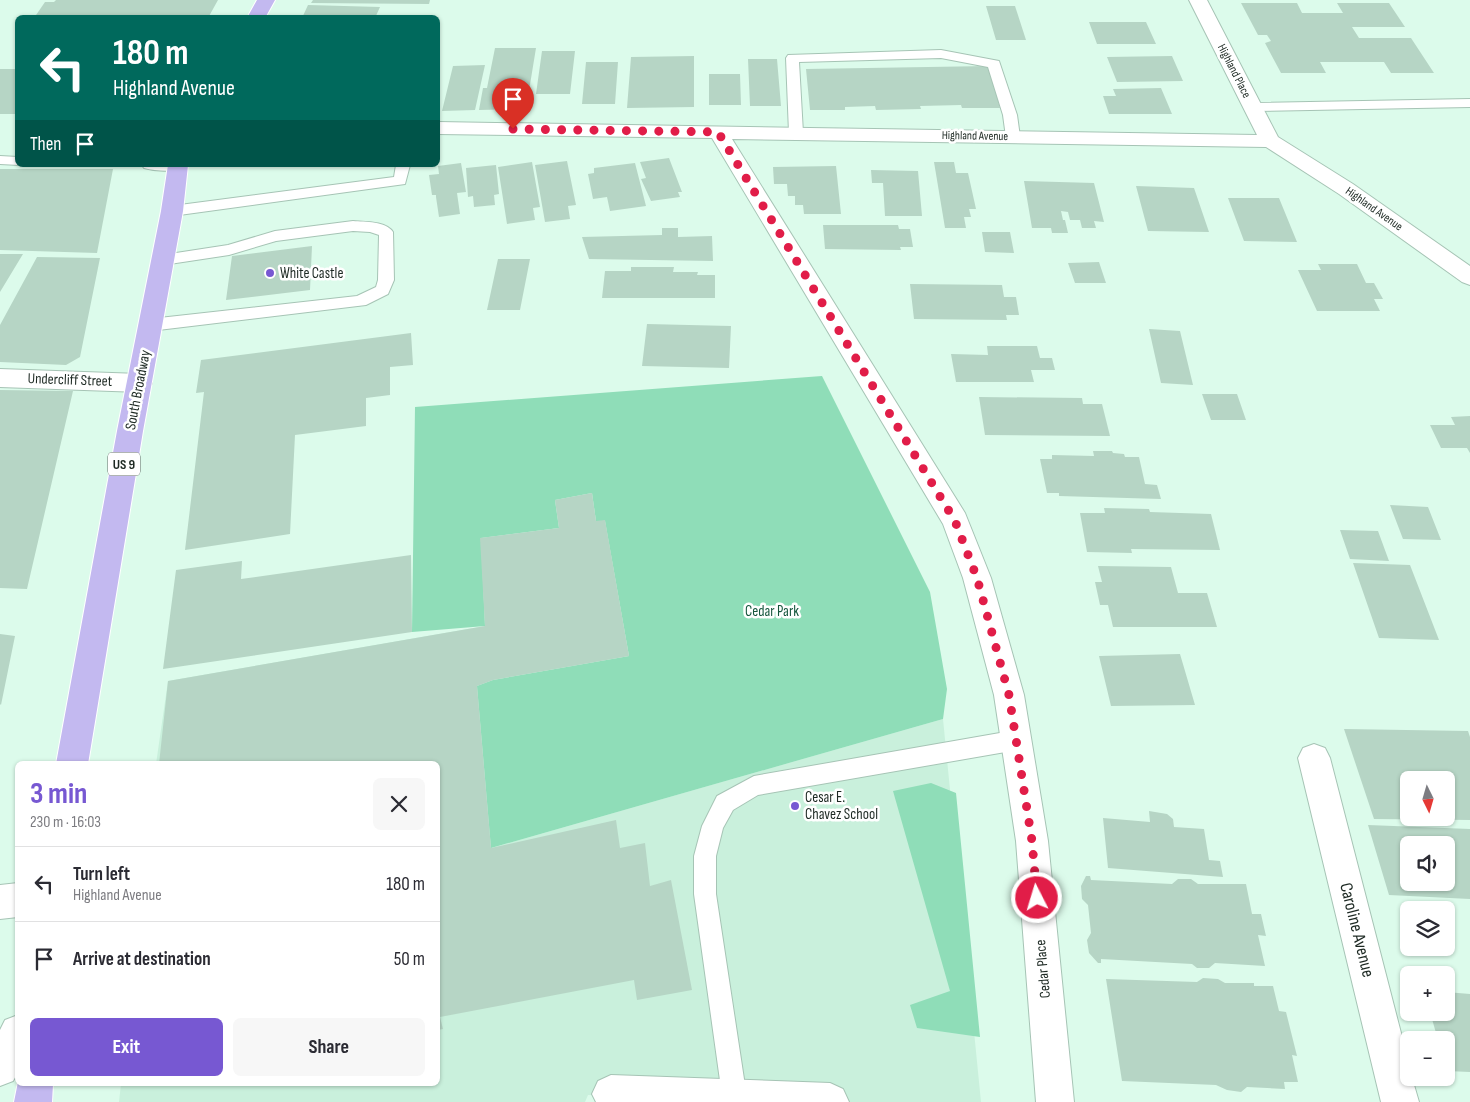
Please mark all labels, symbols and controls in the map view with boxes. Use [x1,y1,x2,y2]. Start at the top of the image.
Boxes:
text: 180 m [113,32,189,75]
icon: left [30,35,95,100]
street label: Highland Place [1214,41,1254,101]
text: Highland Avenue [113,75,235,102]
pin [492,78,534,129]
icon: arrive [499,85,527,113]
street label: Highland Avenue [942,128,1009,144]
icon: arrive [71,130,99,158]
text: Then [30,133,61,156]
street label: Highland Avenue [1342,184,1406,234]
place label: White Castle [280,264,343,283]
marker: White Castle [264,267,276,279]
street label: South Broadway [121,348,155,432]
street label: Undercliff Street [27,369,113,391]
road number: US 9 [108,452,140,476]
park label: Cedar Park [745,602,799,621]
north arrow [1400,771,1455,826]
map controls [1400,771,1455,1086]
text: 3 min [30,776,87,812]
button: close [373,778,425,830]
place label: Cesar E. Chavez School [805,788,878,824]
marker: Cesar E. Chavez School [789,800,801,812]
text: 230 m · 16:03 [30,813,101,832]
button: sound [1400,836,1455,891]
text: Turn left [73,863,130,886]
icon: left [30,870,58,898]
position arrow [1010,871,1062,923]
text: 180 m [386,873,425,896]
street label: Caroline Avenue [1335,881,1379,979]
text: Highland Avenue [73,886,162,905]
button: layers [1400,901,1455,956]
street label: Cedar Place [1031,939,1055,999]
icon: arrive [30,945,58,973]
text: Arrive at destination [73,948,211,971]
text: 50 m [394,948,425,971]
button: + [1400,966,1455,1021]
button: Exit [30,1018,223,1076]
button: Share [233,1018,425,1076]
button: − [1400,1031,1455,1086]

